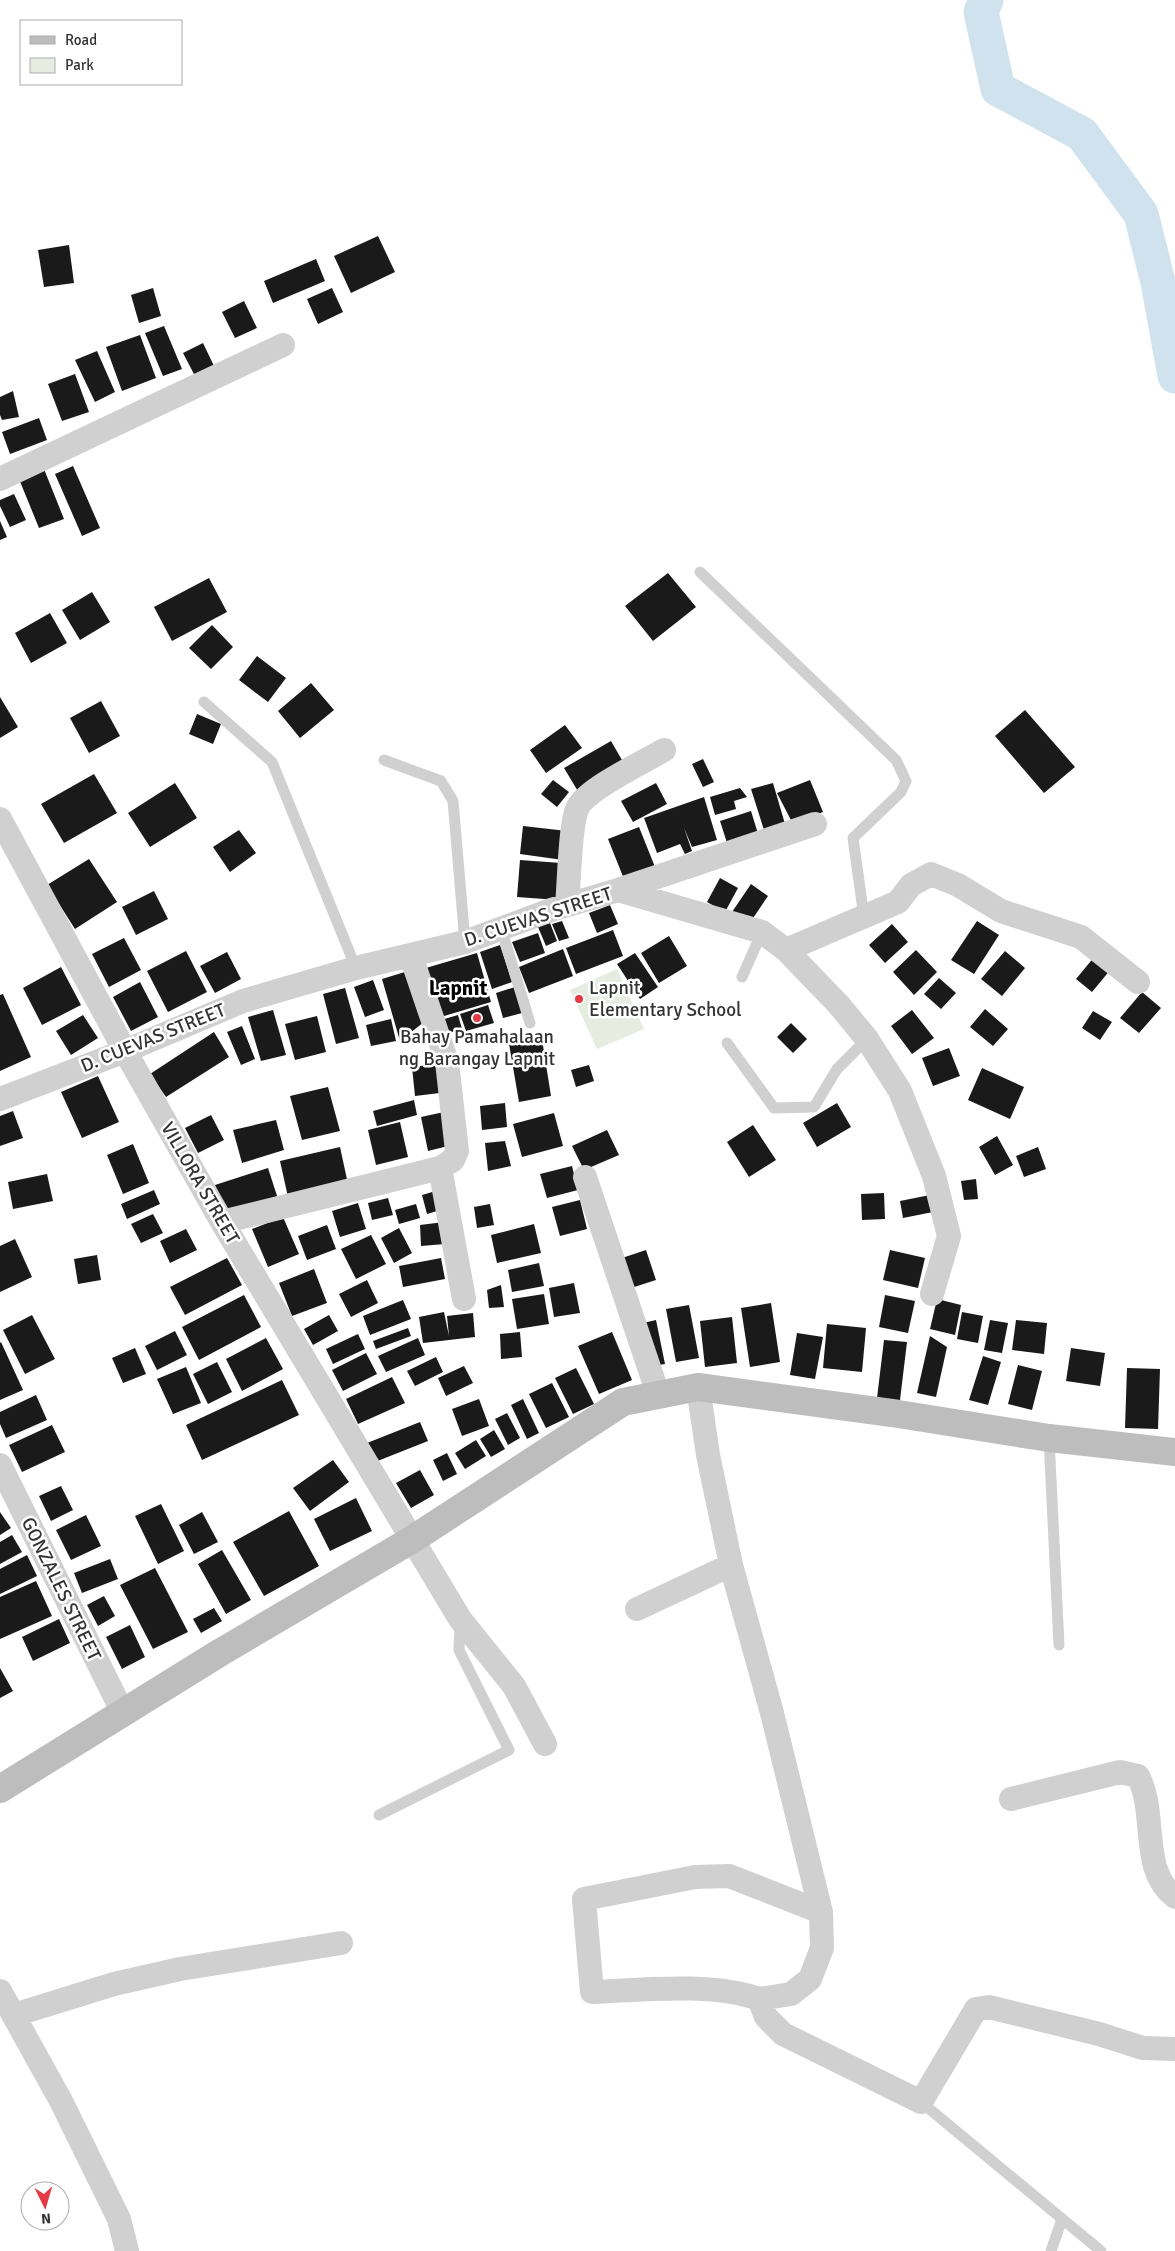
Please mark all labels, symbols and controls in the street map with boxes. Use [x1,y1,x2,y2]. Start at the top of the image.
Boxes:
legend [20,20,182,85]
text: Road [65,31,97,49]
text: Park [65,56,94,74]
street label: D. CUEVAS STREET [461,882,616,952]
district label: Lapnit [429,975,487,1001]
place label: Lapnit Elementary School [589,976,742,1022]
marker: Lapnit Elementary School [573,993,585,1005]
street label: D. CUEVAS STREET [77,998,229,1078]
marker: Bahay Pamahalaan ng Barangay Lapnit [471,1012,483,1024]
place label: Bahay Pamahalaan ng Barangay Lapnit [399,1025,556,1071]
street label: VILLORA STREET [155,1118,245,1249]
street label: GONZALES STREET [16,1513,106,1665]
north arrow [20,2181,70,2231]
text: N [40,2210,52,2227]

